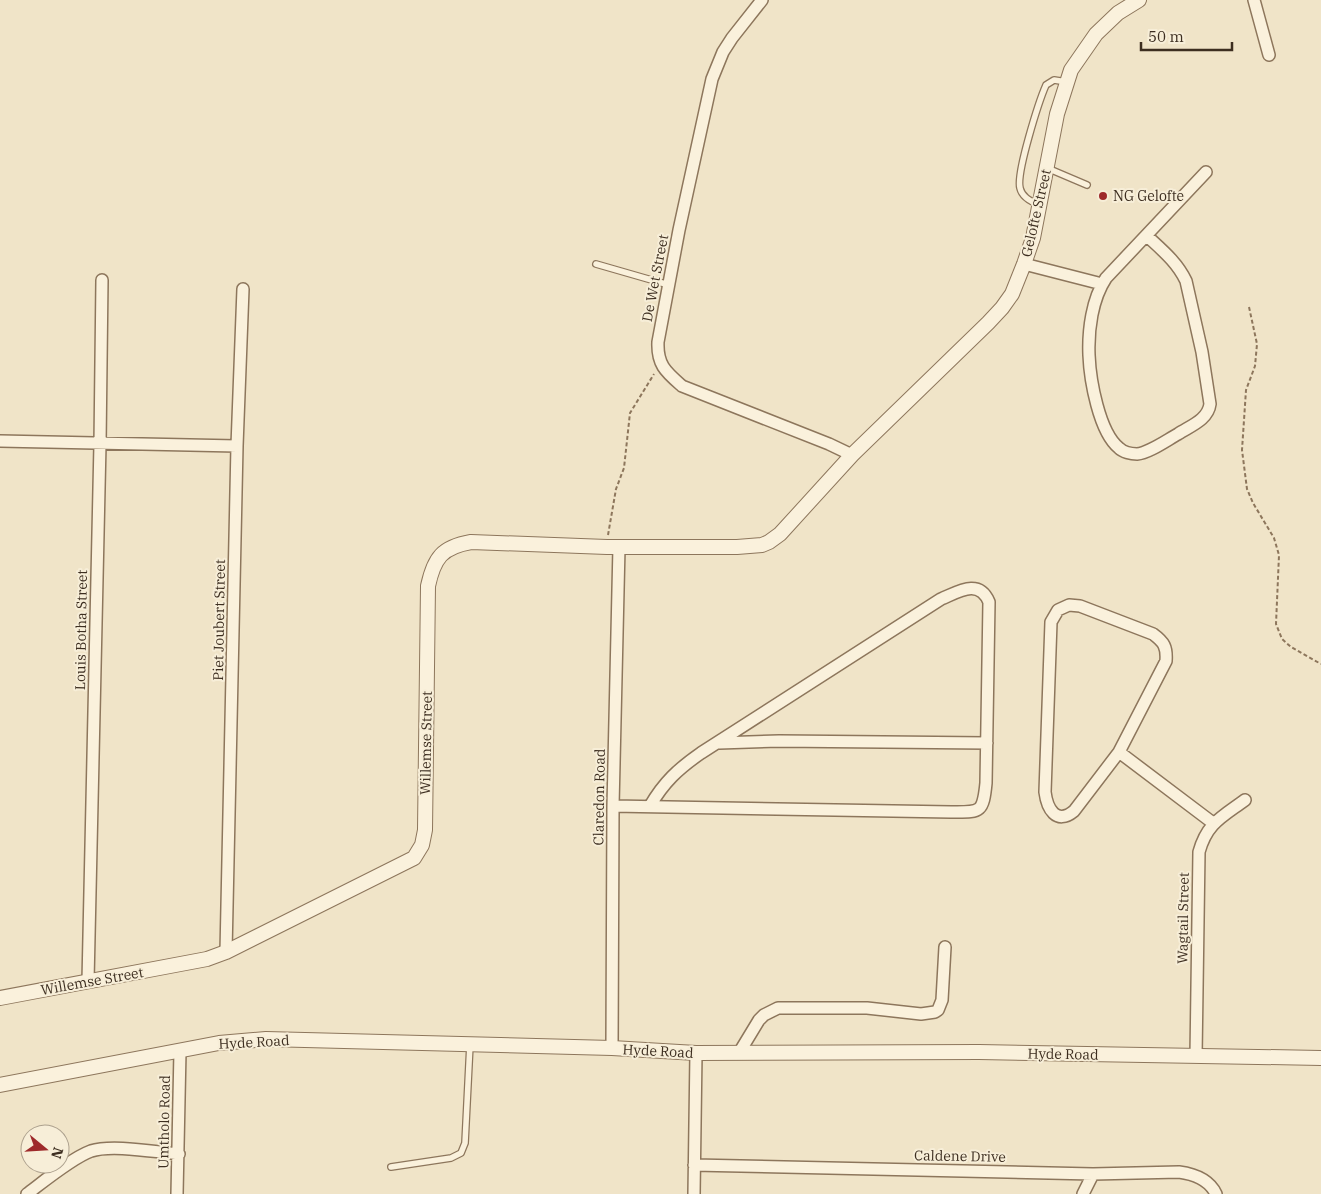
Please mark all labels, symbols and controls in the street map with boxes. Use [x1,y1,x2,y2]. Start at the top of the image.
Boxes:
scale bar [1141,20,1232,52]
text: 50 m [1148,27,1184,46]
street label: Gelofte Street [1017,167,1055,259]
place label: NG Gelofte [1113,187,1184,205]
marker: NG Gelofte [1097,190,1109,202]
street label: De Wet Street [638,233,672,323]
street label: Piet Joubert Street [209,559,229,681]
street label: Louis Botha Street [71,570,91,690]
street label: Willemse Street [416,691,436,795]
street label: Claredon Road [589,748,609,846]
street label: Wagtail Street [1173,872,1193,964]
street label: Willemse Street [39,963,145,999]
street label: Hyde Road [218,1031,290,1053]
street label: Hyde Road [622,1040,694,1062]
street label: Hyde Road [1027,1044,1099,1064]
street label: Umtholo Road [154,1074,174,1169]
north arrow [20,1124,70,1174]
text: N [47,1145,68,1161]
street label: Caldene Drive [914,1146,1006,1166]

